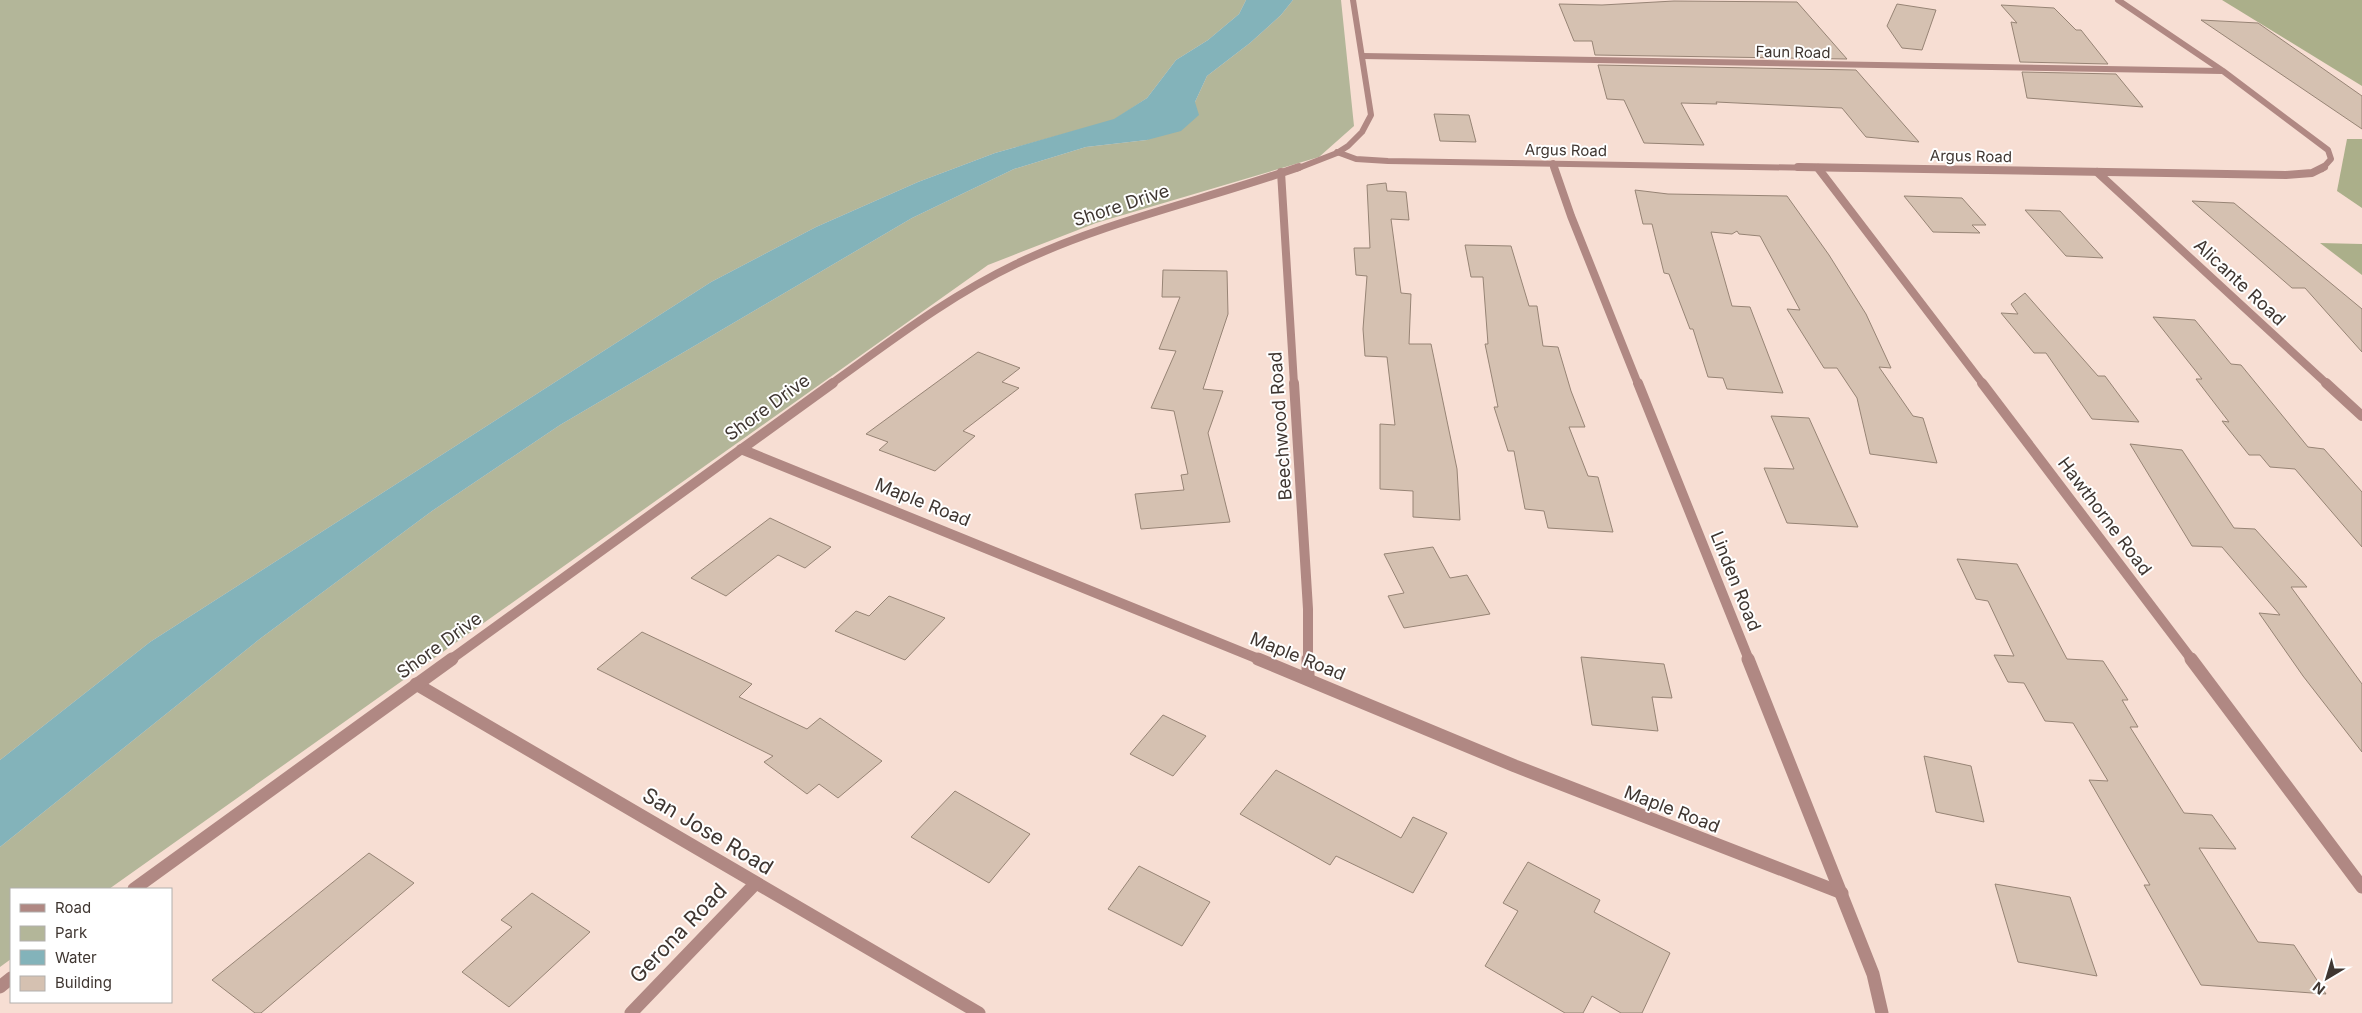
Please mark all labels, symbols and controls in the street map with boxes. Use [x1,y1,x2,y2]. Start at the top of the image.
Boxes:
street label: Faun Road [1755,42,1831,62]
street label: Argus Road [1525,140,1607,160]
street label: Argus Road [1930,146,2012,166]
street label: Shore Drive [1070,180,1172,230]
street label: Alicante Road [2190,234,2290,330]
street label: Beechwood Road [1264,351,1296,501]
street label: Shore Drive [721,369,813,445]
street label: Hawthorne Road [2054,453,2156,579]
street label: Maple Road [872,473,974,531]
street label: Linden Road [1706,528,1766,634]
street label: Shore Drive [393,607,485,683]
street label: Maple Road [1247,627,1349,685]
street label: Maple Road [1621,781,1723,837]
street label: San Jose Road [638,782,778,880]
street label: Gerona Road [624,878,732,988]
legend [10,888,172,1003]
text: Road [55,898,91,917]
text: Park [55,923,88,942]
text: Water [55,948,97,967]
north arrow [2302,953,2352,1003]
text: Building [55,973,112,992]
text: N [2309,979,2328,999]

